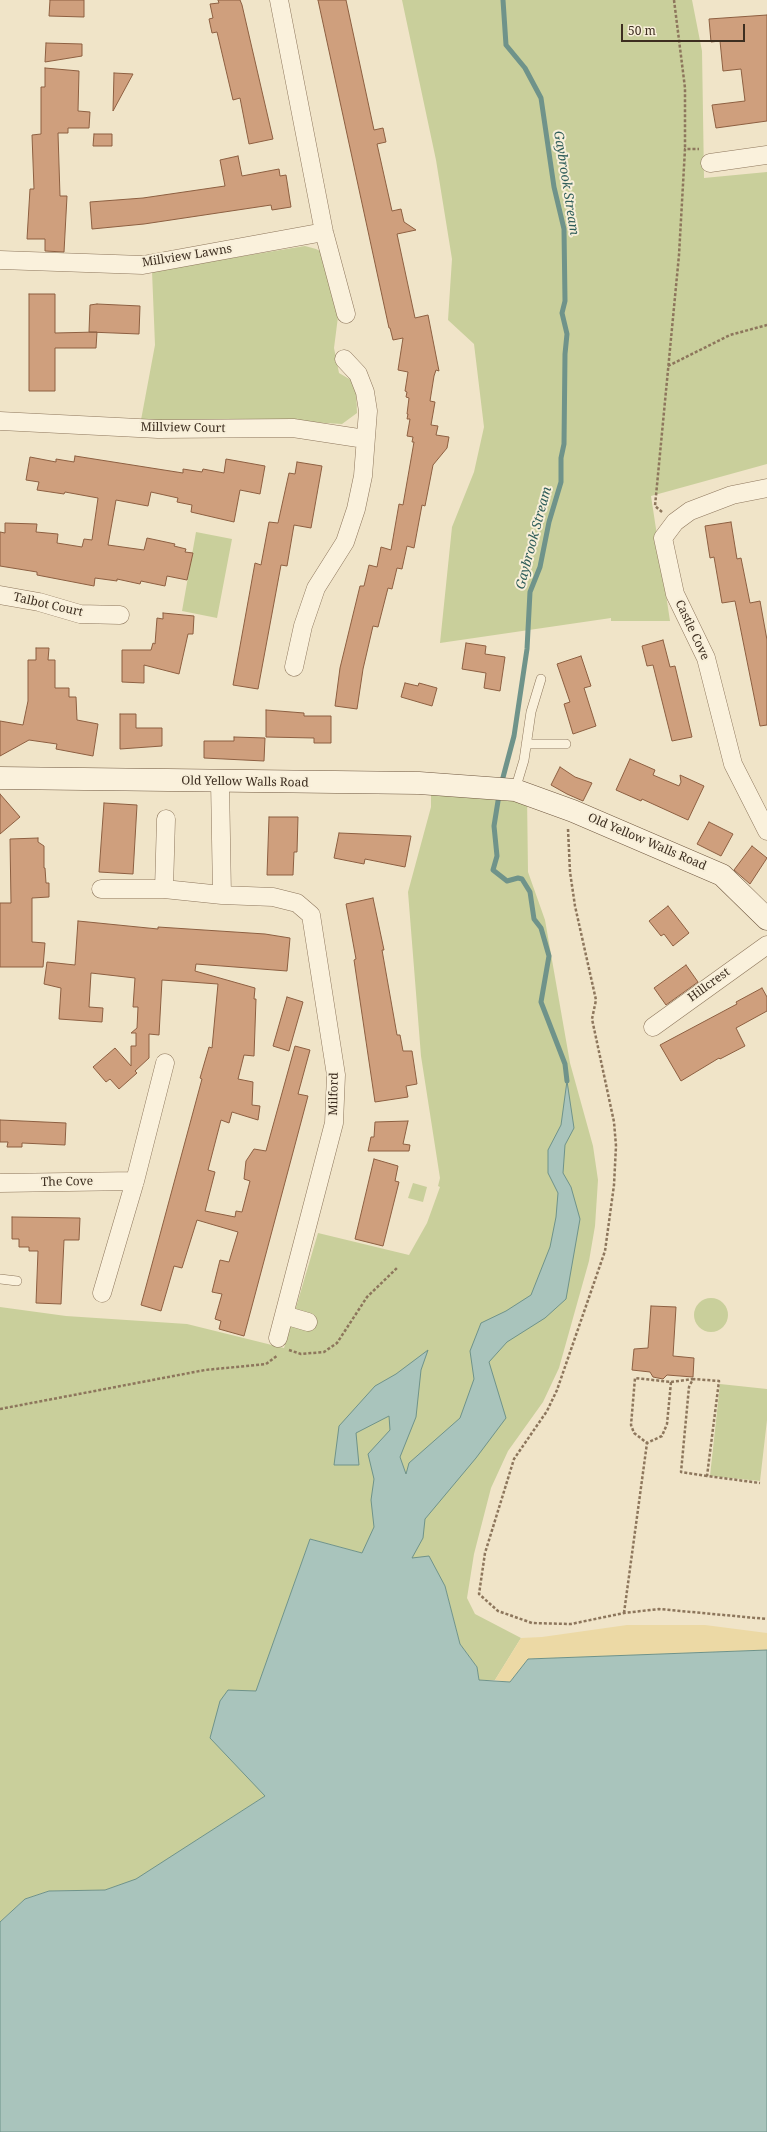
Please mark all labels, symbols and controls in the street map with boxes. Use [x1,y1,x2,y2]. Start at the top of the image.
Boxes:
scale bar [623,16,747,42]
text: 50 m [628,22,656,39]
water label: Gaybrook Stream [550,130,582,236]
street label: Millview Lawns [141,242,233,270]
street label: Millview Court [140,420,226,436]
water label: Gaybrook Stream [513,485,555,591]
street label: Talbot Court [12,590,84,620]
street label: Castle Cove [672,598,712,662]
street label: Old Yellow Walls Road [181,774,309,790]
street label: Old Yellow Walls Road [586,810,708,874]
street label: Hillcrest [685,965,733,1005]
street label: Milford [326,1072,342,1116]
street label: The Cove [41,1174,93,1190]

